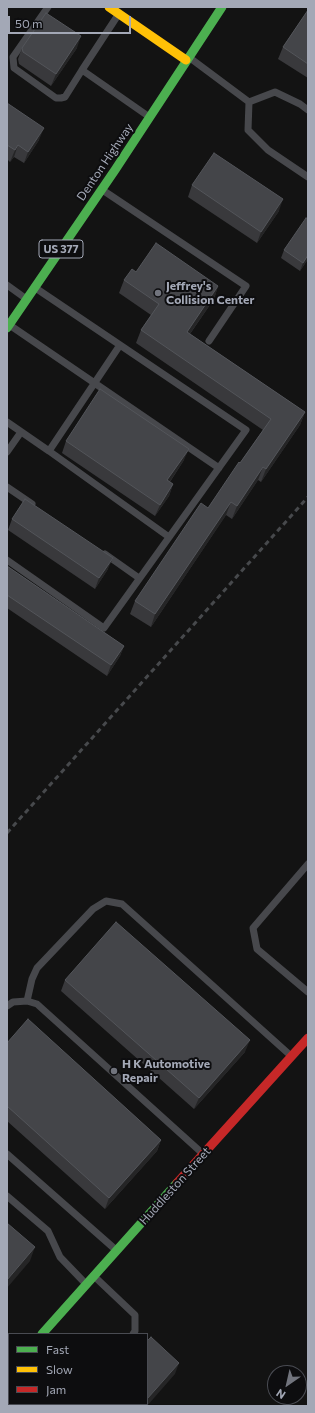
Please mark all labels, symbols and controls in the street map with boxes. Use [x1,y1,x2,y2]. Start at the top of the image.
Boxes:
scale bar [10,8,133,34]
text: 50 m [15,16,43,30]
street label: Denton Highway [74,121,136,203]
road number: US 377 [39,240,83,258]
place label: Jeffrey's Collision Center [166,279,254,307]
marker: Jeffrey's Collision Center [153,288,163,298]
place label: H K Automotive Repair [122,1057,210,1085]
marker: H K Automotive Repair [109,1066,119,1076]
street label: Huddleston Street [136,1144,214,1228]
legend [8,1333,148,1405]
text: Fast [46,1342,69,1356]
text: Slow [46,1362,73,1376]
north arrow [267,1365,307,1405]
text: Jam [46,1382,66,1396]
text: N [274,1387,288,1402]

